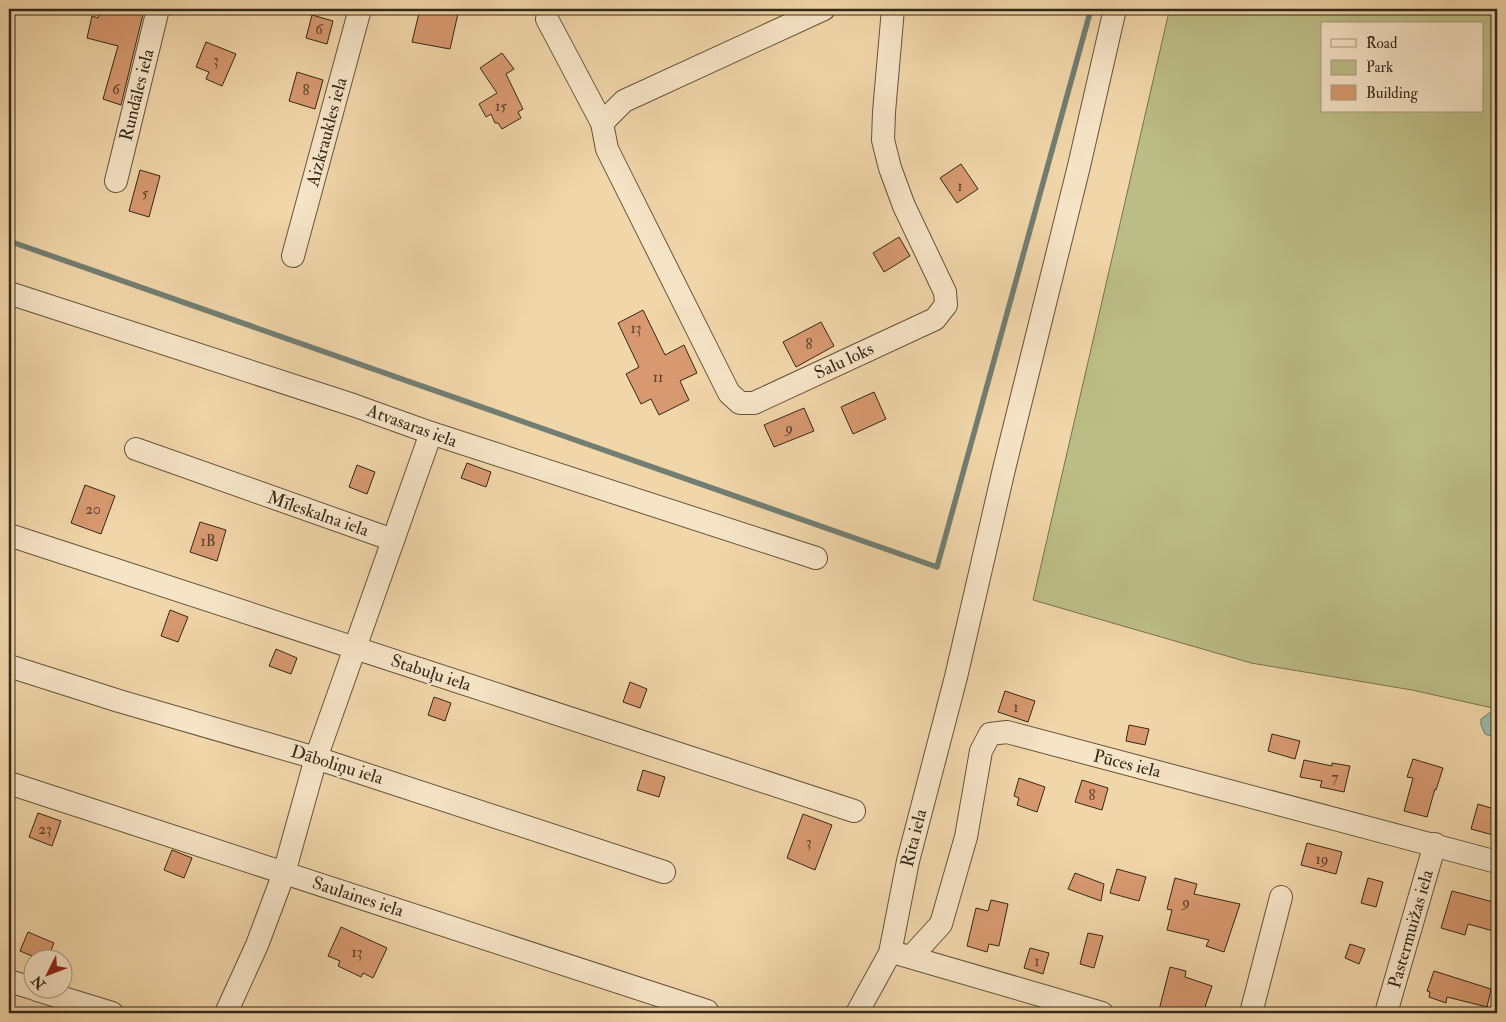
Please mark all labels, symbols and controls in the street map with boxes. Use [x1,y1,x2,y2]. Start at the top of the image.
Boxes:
house number: 6 [315,20,324,39]
legend [1321,22,1484,112]
text: Road [1366,34,1398,53]
street label: Rundāles iela [114,46,160,143]
house number: 3 [213,51,219,70]
text: Park [1366,58,1393,77]
street label: Aizkraukles iela [301,74,353,190]
house number: 6 [112,80,121,99]
house number: 8 [302,81,310,100]
text: Building [1366,84,1418,103]
house number: 15 [495,97,507,116]
house number: 1 [957,177,963,196]
house number: 5 [142,184,149,203]
house number: 13 [630,319,642,338]
house number: 8 [805,335,813,354]
street label: Salu loks [811,337,877,385]
house number: 11 [653,368,663,387]
street label: Atvasaras iela [363,399,461,453]
house number: 9 [784,419,793,438]
street label: Mīleskalna iela [264,486,372,542]
house number: 20 [85,500,101,519]
house number: 1B [200,532,216,551]
street label: Stabuļu iela [388,649,475,697]
house number: 1 [1013,698,1019,717]
street label: Dāboliņu iela [288,740,387,790]
street label: Pūces iela [1091,745,1164,784]
house number: 7 [1332,768,1339,787]
house number: 8 [1088,786,1096,805]
street label: Rīta iela [896,806,932,869]
house number: 23 [38,820,52,839]
house number: 3 [806,833,812,852]
house number: 19 [1316,850,1328,869]
street label: Pastermuižas iela [1383,867,1439,991]
street label: Saulaines iela [309,871,407,923]
house number: 9 [1181,893,1190,912]
house number: 13 [351,943,363,962]
north arrow [22,950,72,1000]
house number: 1 [1034,952,1040,971]
text: N [28,972,50,993]

